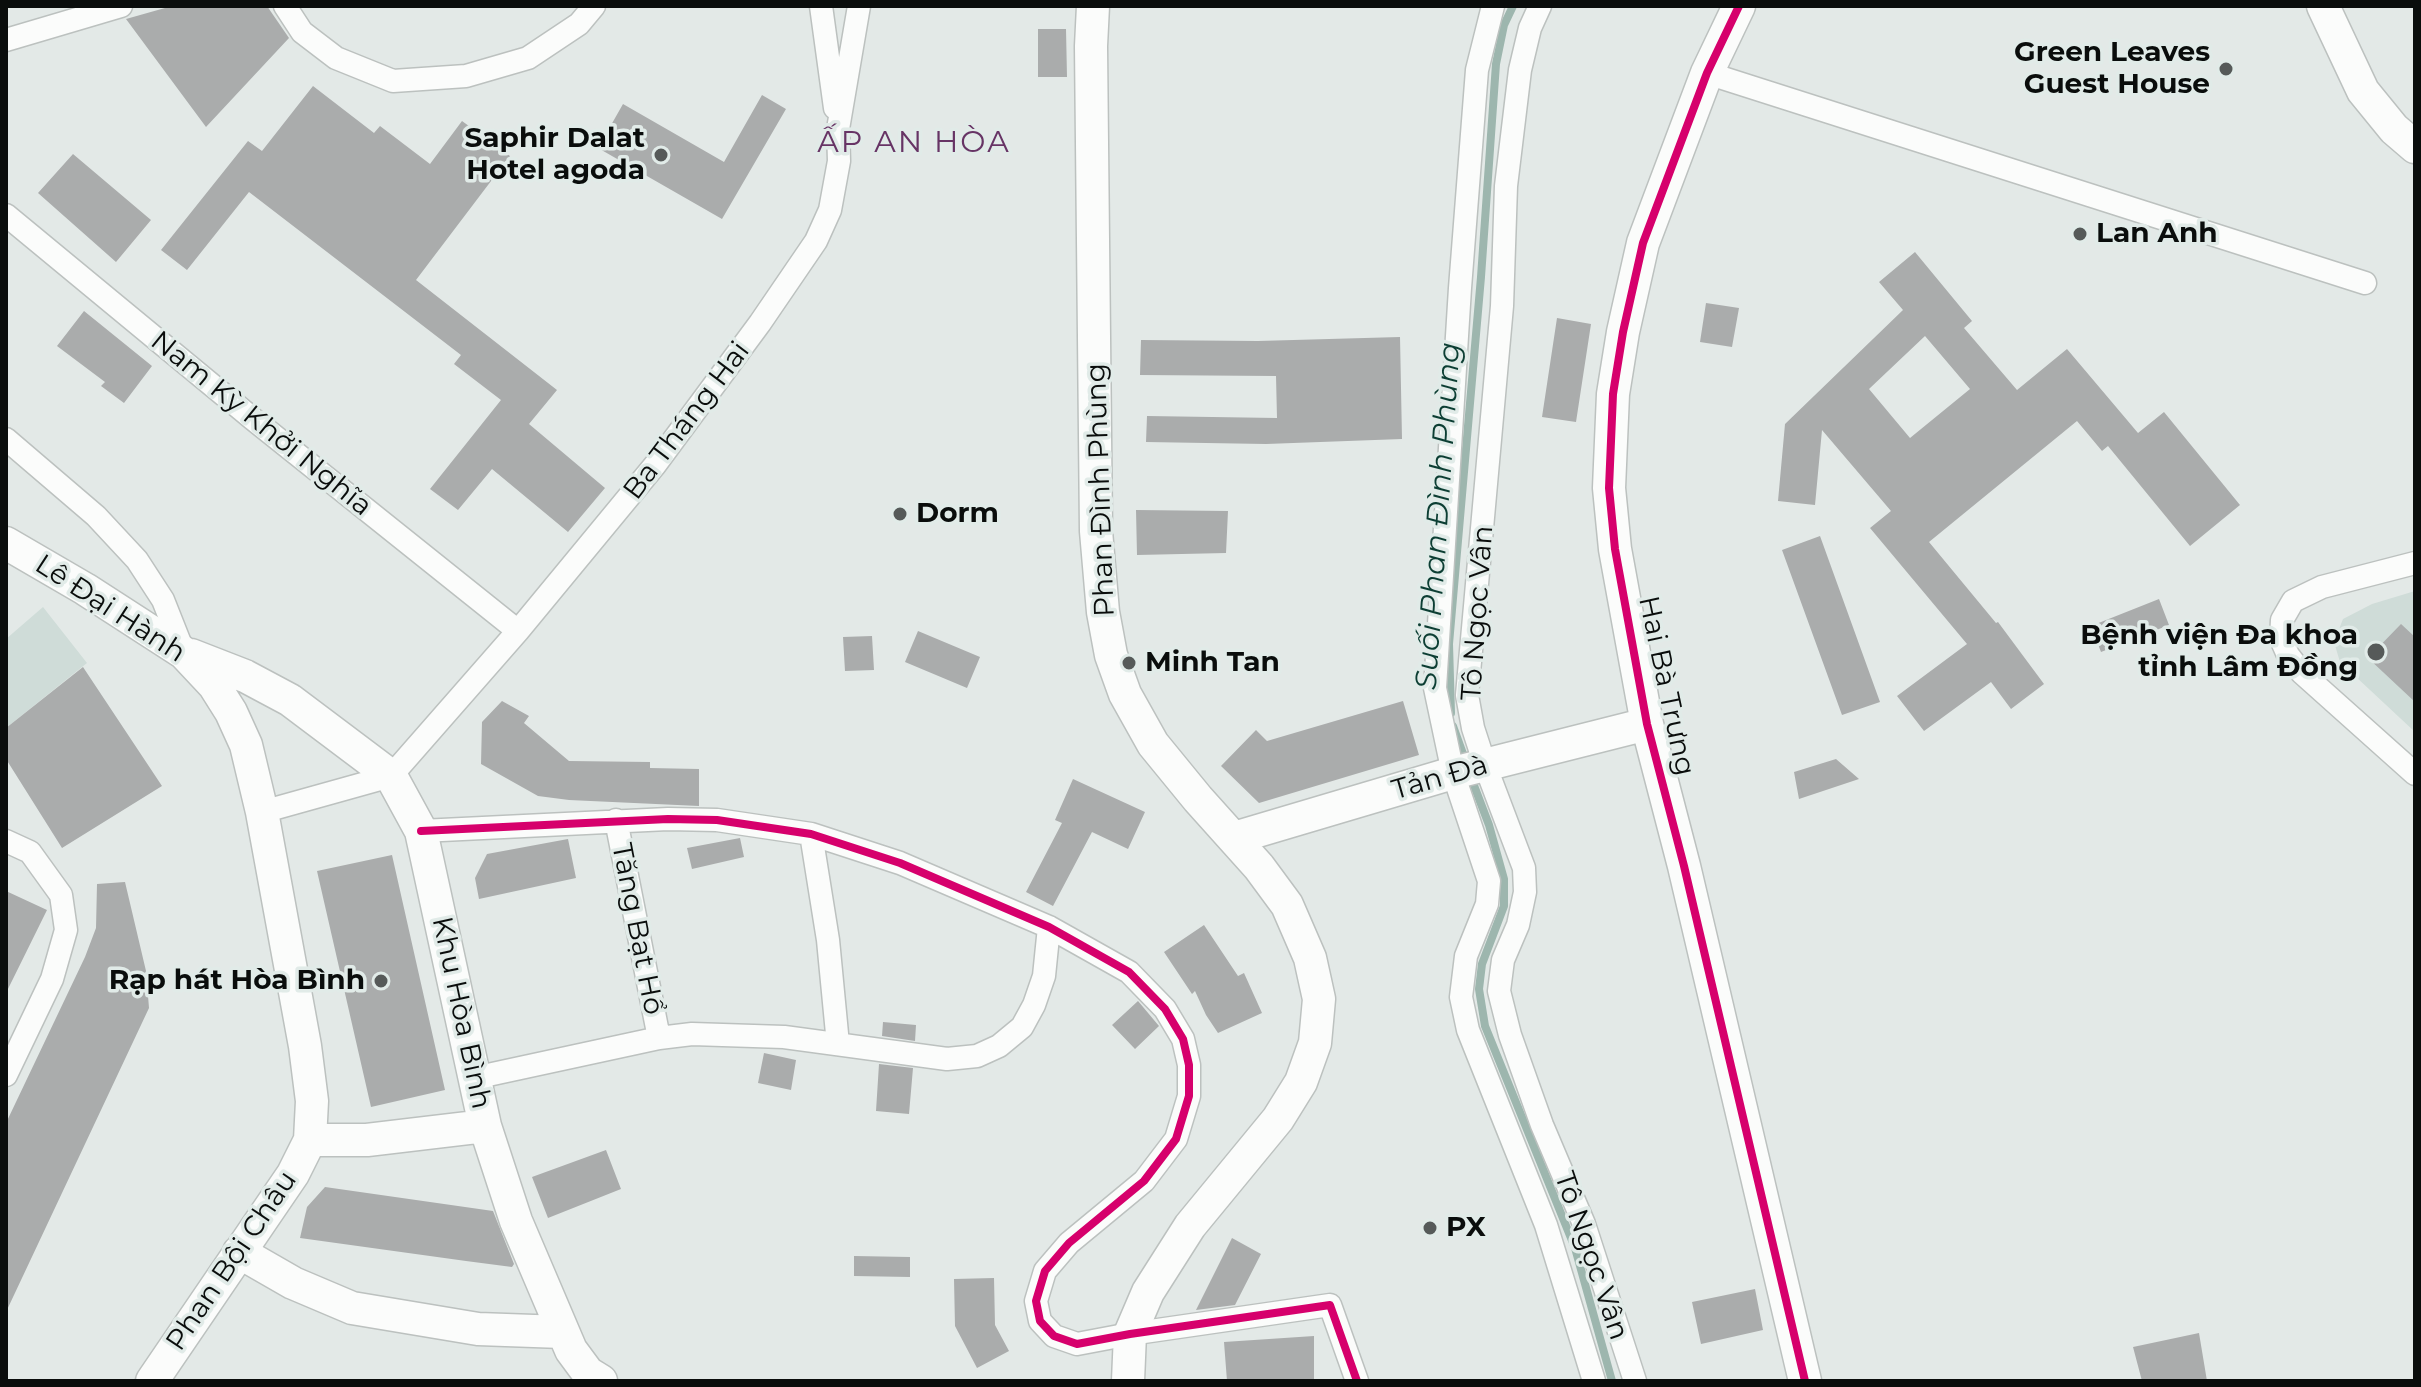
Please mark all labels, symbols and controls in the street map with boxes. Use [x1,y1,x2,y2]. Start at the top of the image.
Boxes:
place label: Green Leaves Guest House [2014,36,2210,102]
marker: Green Leaves Guest House [2217,60,2235,78]
place label: Saphir Dalat Hotel agoda [464,122,645,188]
district label: ẤP AN HÒA [817,125,1011,161]
marker: Saphir Dalat Hotel agoda [652,146,670,164]
place label: Lan Anh [2096,217,2218,251]
marker: Lan Anh [2071,225,2089,243]
street label: Nam Kỳ Khởi Nghĩa [144,324,378,524]
street label: Ba Tháng Hai [617,336,757,506]
water label: Suối Phan Đình Phùng [1409,341,1469,691]
street label: Phan Đình Phùng [1080,363,1122,617]
place label: Dorm [916,497,999,531]
marker: Dorm [891,505,909,523]
street label: Tô Ngọc Vân [1455,524,1501,702]
street label: Lê Đại Hành [29,548,191,670]
street label: Hai Bà Trưng [1631,593,1701,779]
place label: Bệnh viện Đa khoa tỉnh Lâm Đồng [2080,619,2358,685]
marker: Bệnh viện Đa khoa tỉnh Lâm Đồng [2365,641,2387,663]
place label: Minh Tan [1145,646,1280,680]
marker: Minh Tan [1120,654,1138,672]
street label: Tản Đà [1388,748,1492,808]
street label: Tăng Bạt Hổ [604,840,670,1018]
street label: Khu Hòa Bình [424,914,498,1112]
place label: Rạp hát Hòa Bình [109,964,365,998]
marker: Rạp hát Hòa Bình [372,972,390,990]
street label: Phan Bội Châu [160,1165,304,1357]
street label: Tô Ngọc Vân [1547,1168,1635,1344]
place label: PX [1446,1211,1486,1245]
marker: PX [1421,1219,1439,1237]

